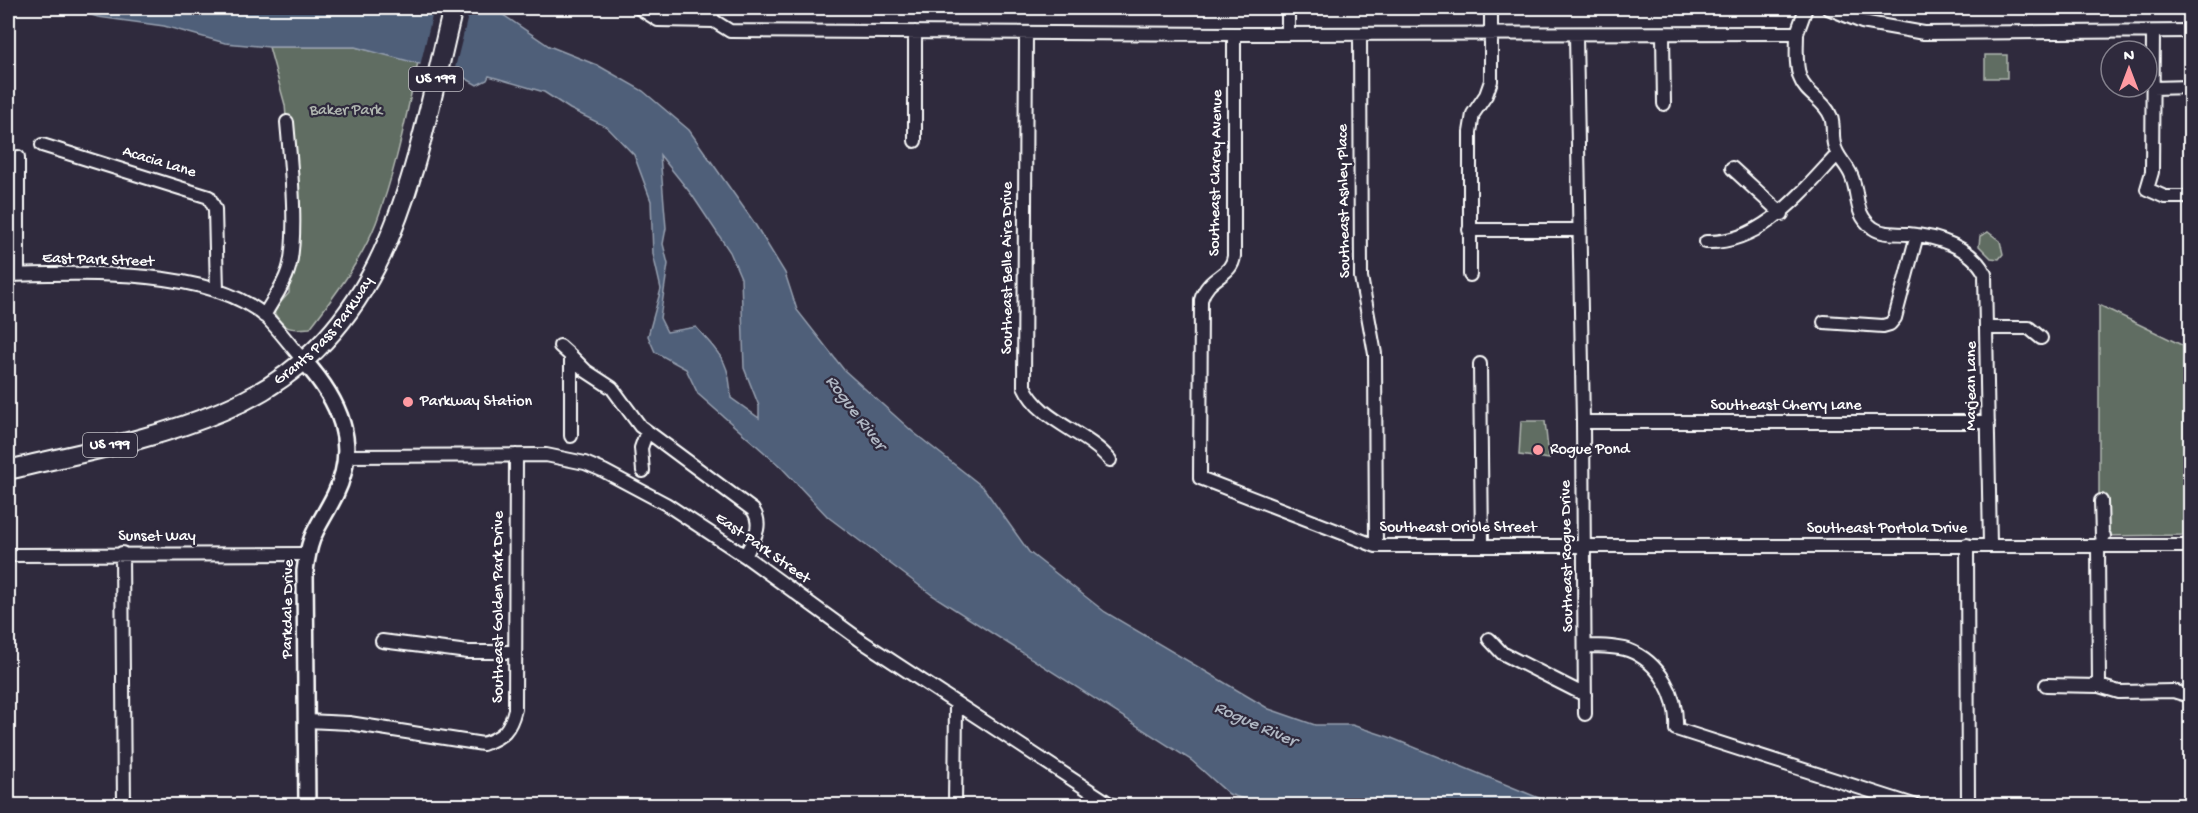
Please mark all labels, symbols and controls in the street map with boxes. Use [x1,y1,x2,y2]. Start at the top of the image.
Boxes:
north arrow [2099,39,2159,99]
text: N [2124,48,2135,67]
road number: US 199 [409,67,463,91]
street label: Southeast Clarey Avenue [1206,89,1228,256]
park label: Baker Park [309,102,384,121]
street label: Southeast Ashley Place [1334,123,1356,278]
street label: Acacia Lane [120,143,199,183]
street label: Southeast Belle Aire Drive [999,181,1018,354]
street label: East Park Street [42,250,156,273]
street label: Grants Pass Parkway [270,273,378,390]
street label: Marjean Lane [1963,341,1982,431]
water label: Rogue River [820,372,892,457]
place label: Parkway Station [419,393,533,412]
marker: Parkway Station [401,395,415,409]
street label: Southeast Cherry Lane [1711,397,1862,416]
road number: US 199 [83,433,137,457]
place label: Rogue Pond [1550,441,1631,460]
marker: Rogue Pond [1531,443,1545,457]
street label: Southeast Rogue Drive [1557,479,1579,632]
street label: East Park Street [711,509,815,590]
street label: Southeast Golden Park Drive [490,510,509,703]
street label: Southeast Oriole Street [1379,519,1538,538]
street label: Southeast Portola Drive [1807,520,1968,539]
street label: Sunset Way [118,528,196,547]
street label: Parkdale Drive [279,558,299,660]
water label: Rogue River [1211,698,1303,754]

